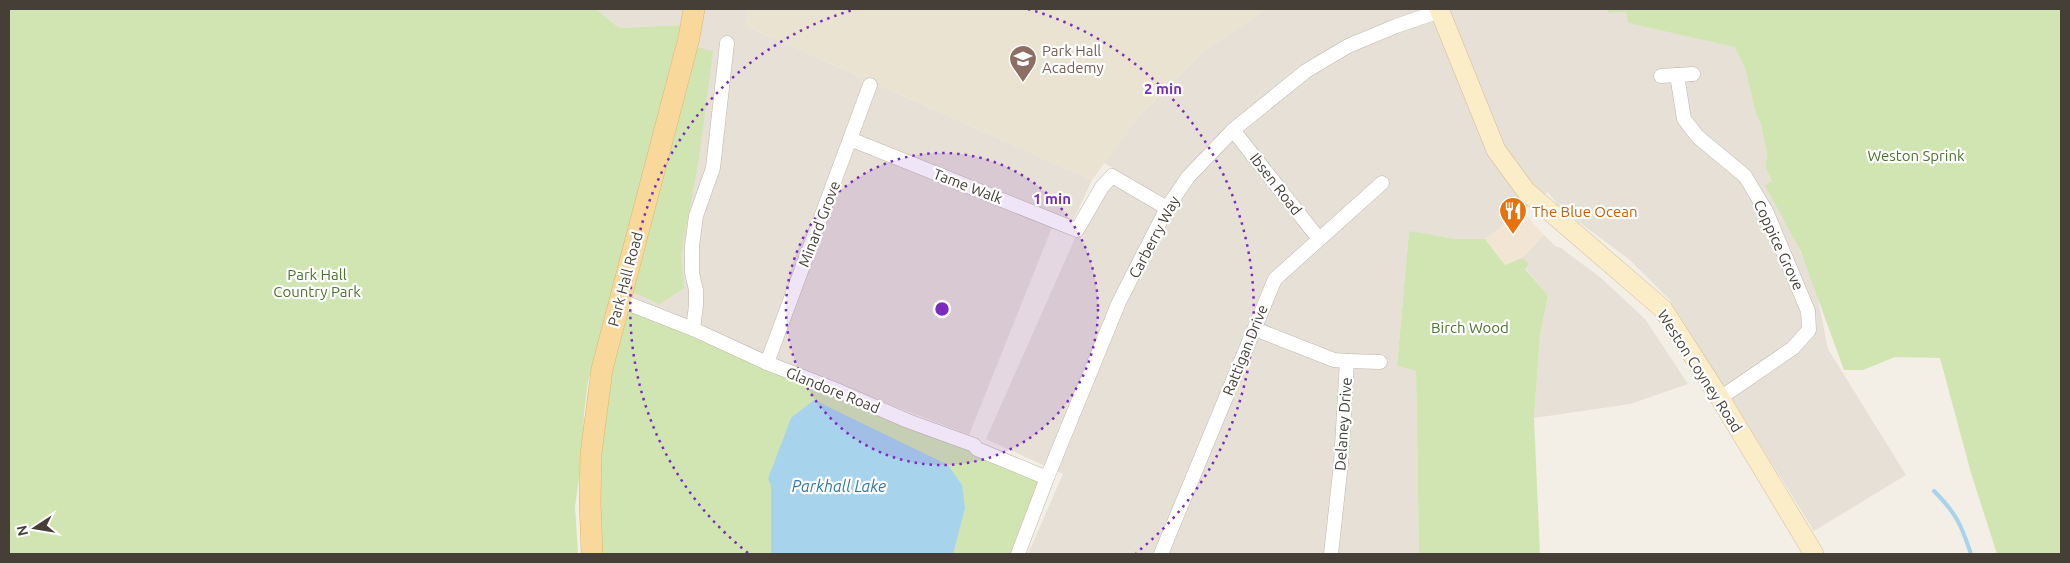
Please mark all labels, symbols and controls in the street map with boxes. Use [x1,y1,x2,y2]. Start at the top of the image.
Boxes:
place label: Park Hall Academy [1042,42,1104,76]
school or university icon: Park Hall Academy [1008,44,1038,83]
text: 2 min [1144,80,1182,97]
park label: Weston Sprink [1867,147,1965,164]
street label: Ibsen Road [1247,150,1305,218]
street label: Tame Walk [931,165,1005,207]
street label: Minard Grove [795,179,843,269]
text: 1 min [1033,190,1071,207]
street label: Carberry Way [1125,193,1183,281]
restaurant icon: The Blue Ocean [1498,196,1528,235]
street label: Coppice Grove [1751,197,1807,293]
place label: The Blue Ocean [1532,203,1637,220]
street label: Park Hall Road [604,230,646,328]
park label: Park Hall Country Park [273,266,361,300]
centre of rings [933,300,951,318]
street label: Rattigan Drive [1219,302,1271,398]
street label: Weston Coyney Road [1654,307,1746,435]
park label: Birch Wood [1431,319,1509,336]
street label: Glandore Road [784,363,882,417]
street label: Delaney Drive [1331,377,1355,471]
water label: Parkhall Lake [792,477,886,495]
north arrow [10,503,60,553]
text: N [13,524,31,537]

